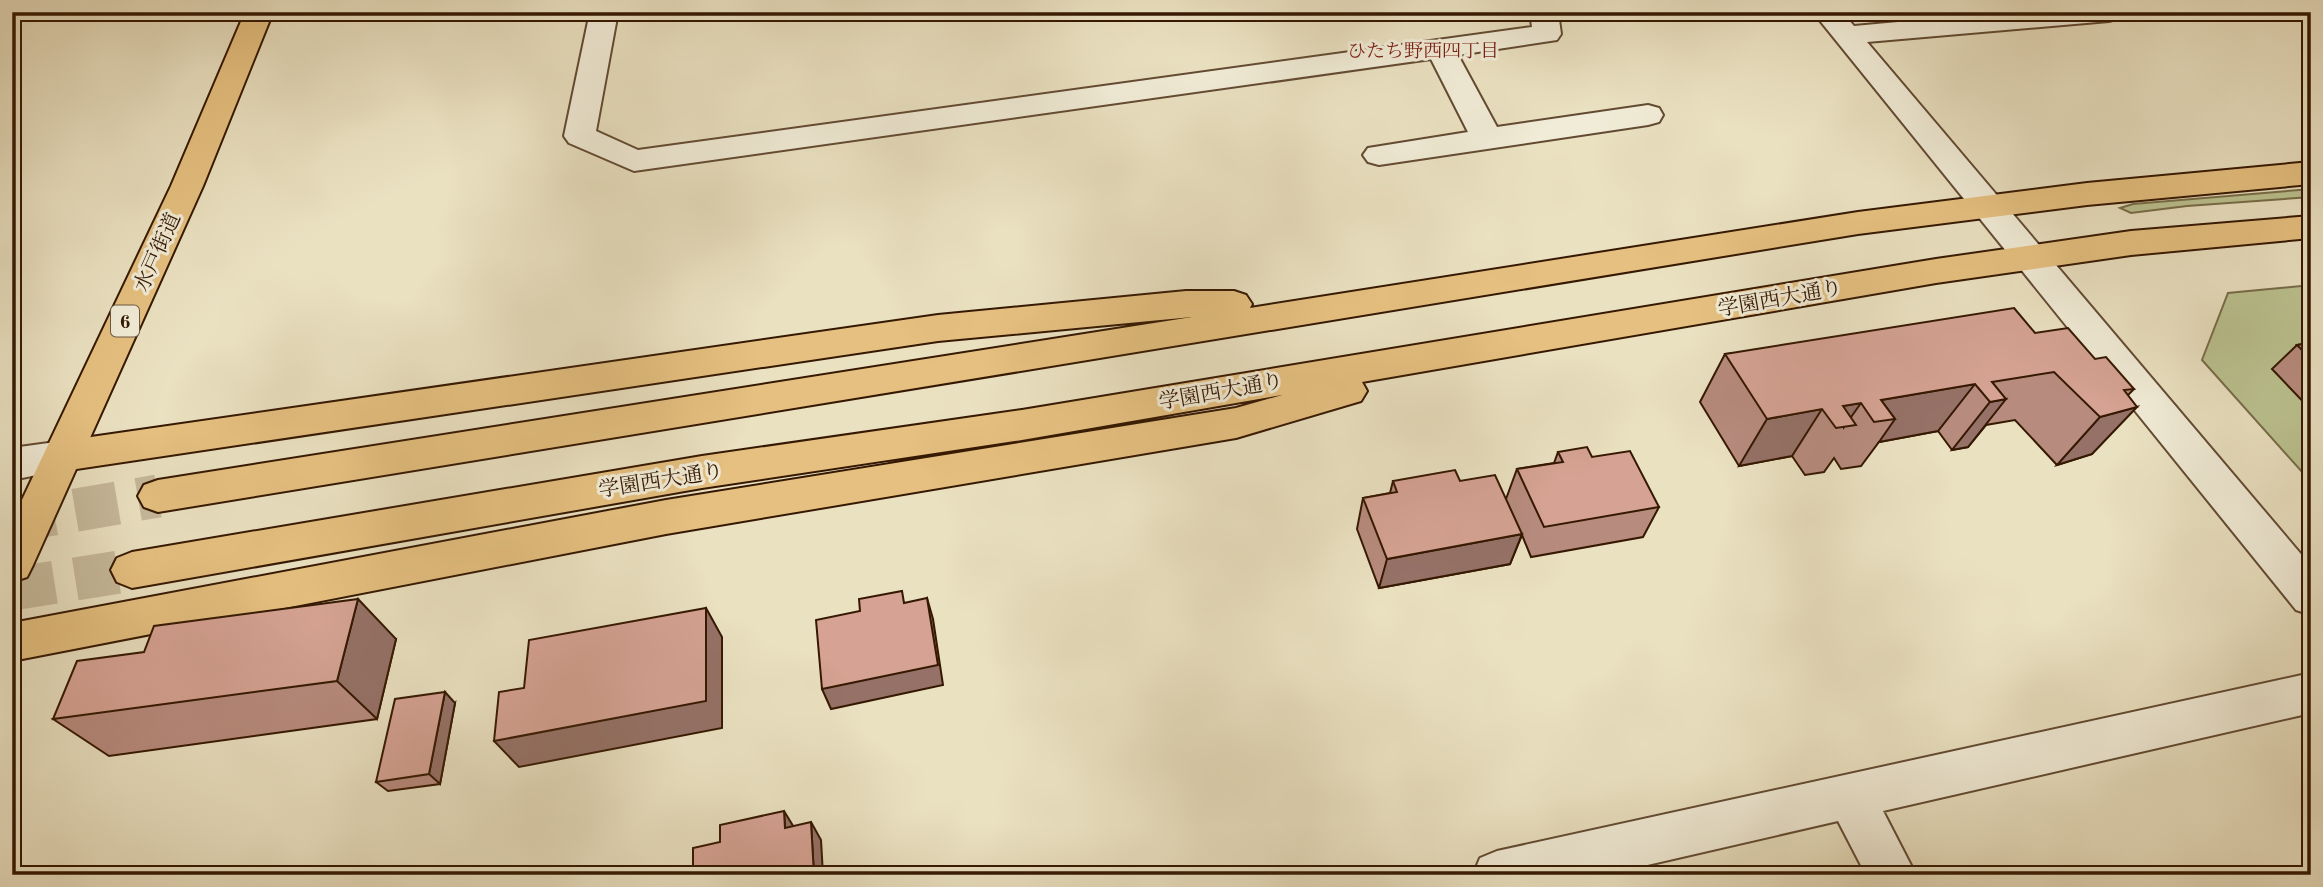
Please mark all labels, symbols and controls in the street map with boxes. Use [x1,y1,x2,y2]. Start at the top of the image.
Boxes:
district label: ひたち野西四丁目 [1347,41,1499,62]
street label: 水戸街道 [130,209,185,295]
street label: 学園西大通り [1716,276,1844,321]
road number: 6 [111,306,139,336]
street label: 学園西大通り [1157,369,1285,414]
street label: 学園西大通り [597,459,725,502]

